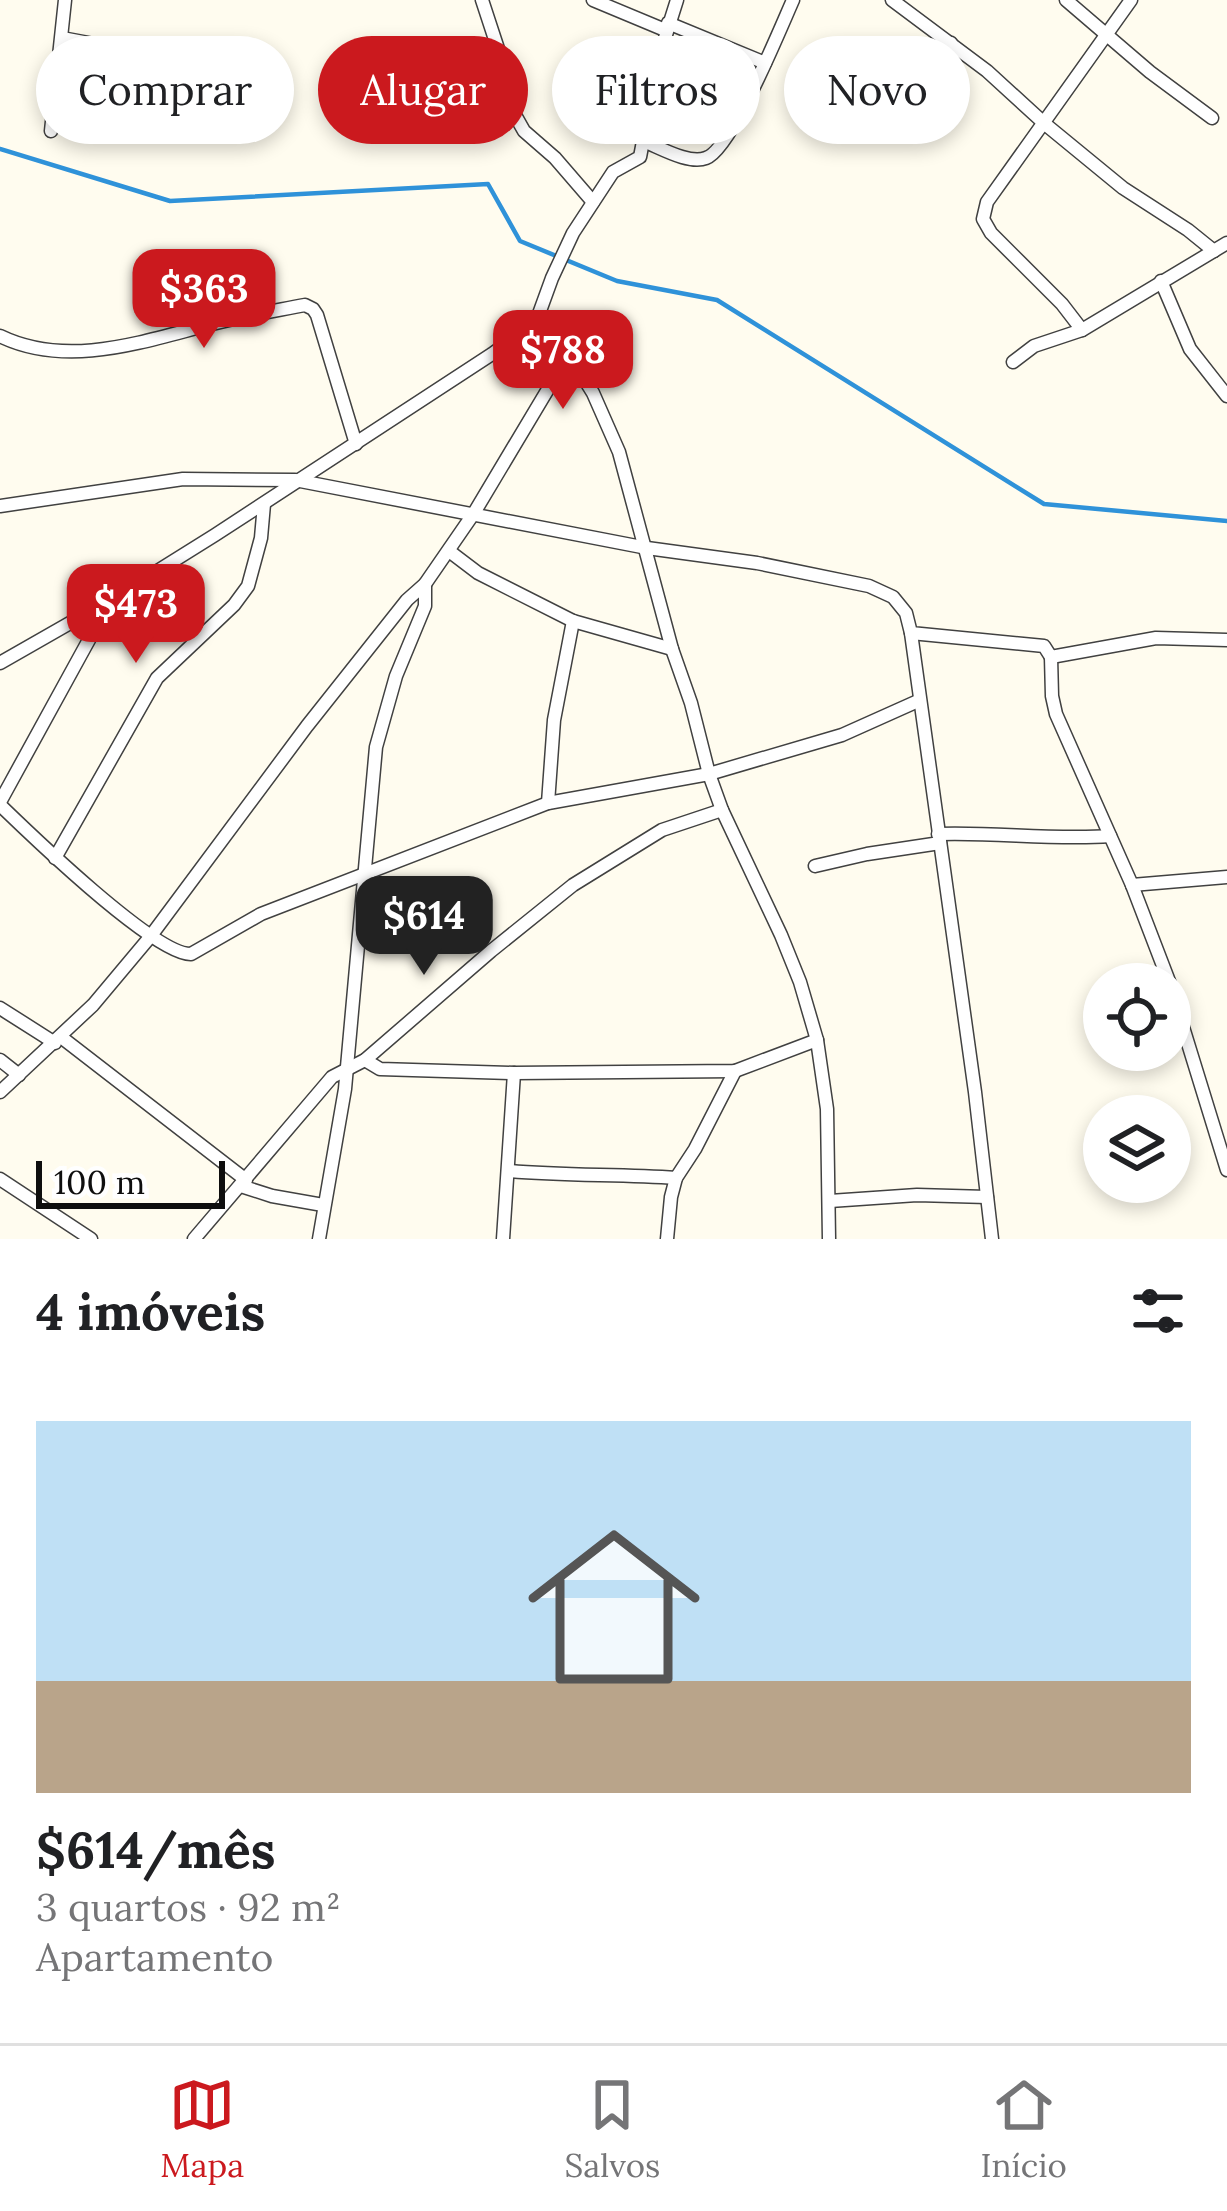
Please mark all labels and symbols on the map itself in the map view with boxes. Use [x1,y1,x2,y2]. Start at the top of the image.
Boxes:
pin: $363 [133,249,275,351]
pin: $788 [492,310,634,412]
pin: $473 [65,564,207,666]
pin: $614 [353,876,495,978]
scale bar [36,1155,225,1208]

